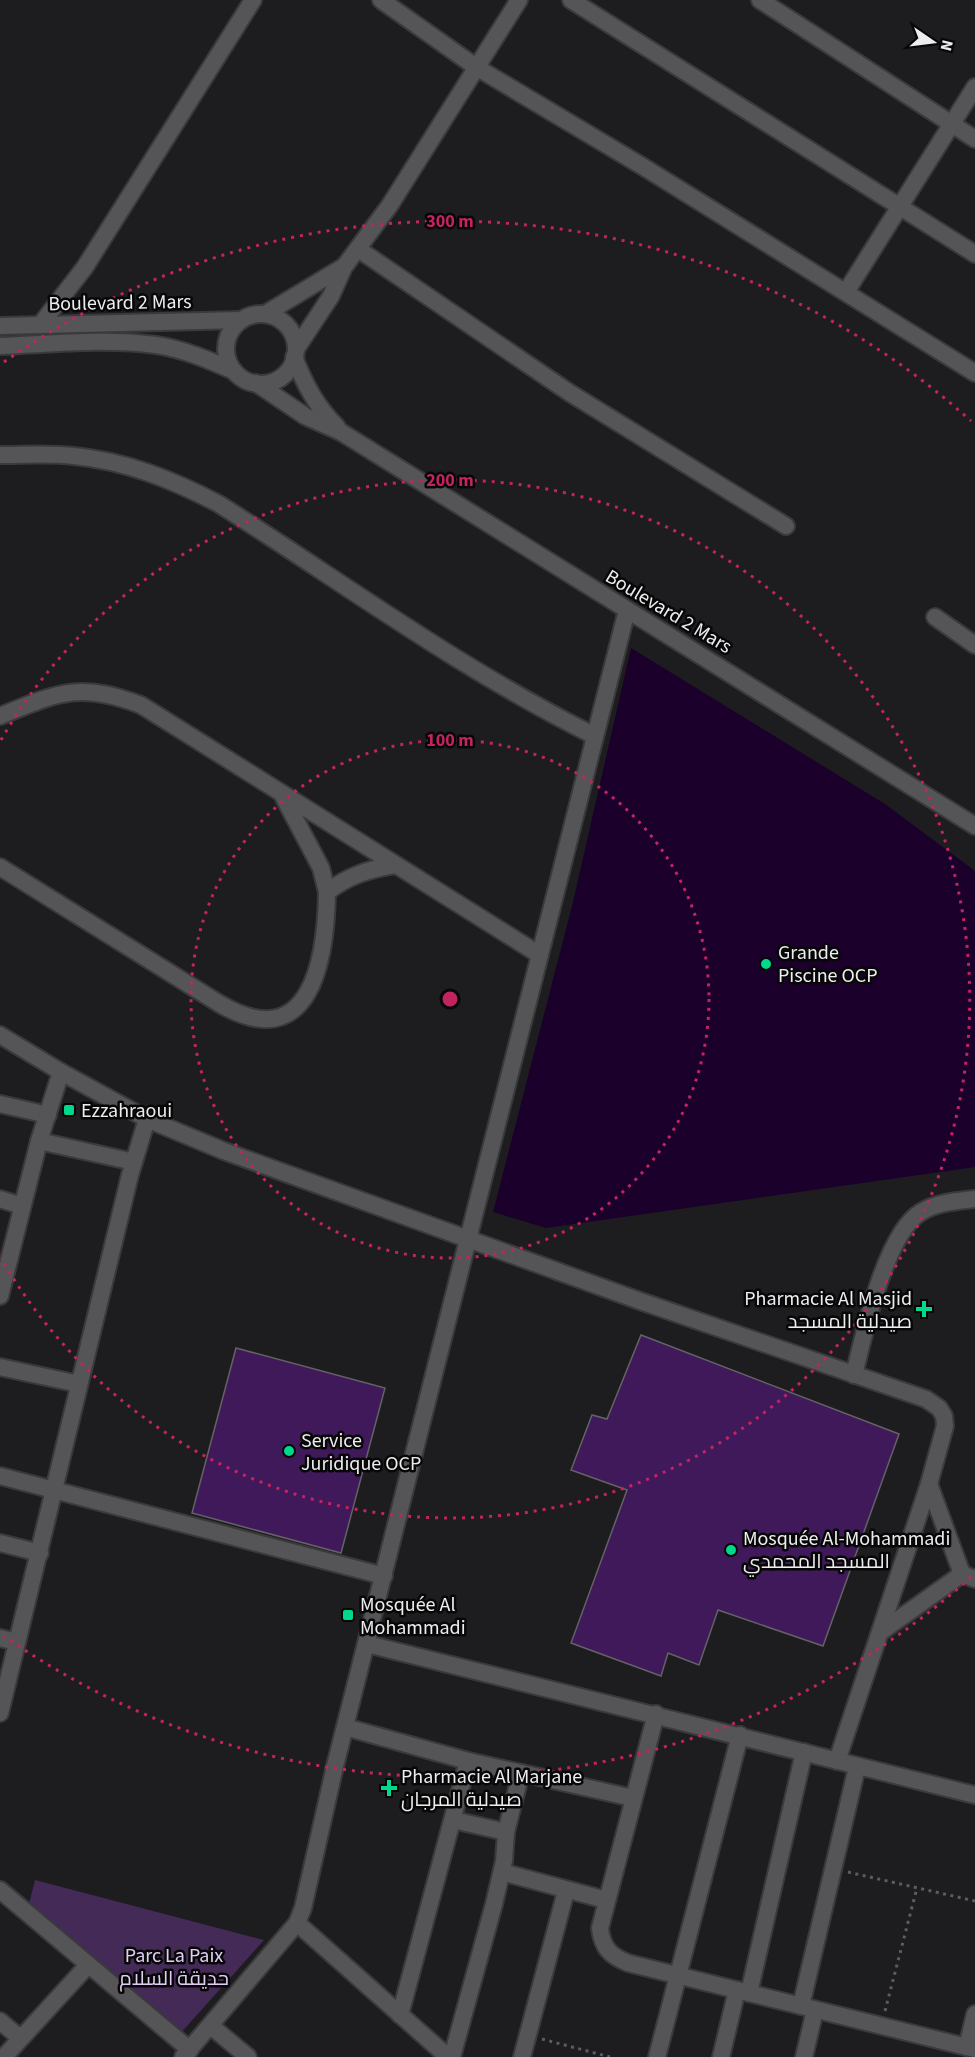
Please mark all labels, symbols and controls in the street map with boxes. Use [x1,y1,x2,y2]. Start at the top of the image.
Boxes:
north arrow [903,12,963,72]
text: N [935,38,959,53]
text: 300 m [426,209,474,234]
street label: Boulevard 2 Mars [48,288,192,318]
text: 200 m [426,468,474,493]
street label: Boulevard 2 Mars [600,563,737,661]
text: 100 m [426,728,474,753]
place label: Grande Piscine OCP [778,939,878,990]
marker: Grande Piscine OCP [759,957,773,971]
centre of rings [440,989,460,1009]
place label: Ezzahraoui [81,1097,172,1125]
marker: Ezzahraoui [62,1103,76,1117]
place label: Pharmacie Al Masjid صيدلية المسجد [744,1285,912,1336]
marker: Pharmacie Al Masjid صيدلية المسجد [917,1302,931,1316]
place label: Service Juridique OCP [301,1427,421,1478]
marker: Service Juridique OCP [282,1444,296,1458]
place label: Mosquée Al-Mohammadi المسجد المحمدي [743,1525,950,1577]
marker: Mosquée Al-Mohammadi المسجد المحمدي [724,1543,738,1557]
place label: Mosquée Al Mohammadi [360,1591,466,1642]
marker: Mosquée Al Mohammadi [341,1608,355,1622]
place label: Pharmacie Al Marjane صيدلية المرجان [401,1763,582,1814]
marker: Pharmacie Al Marjane صيدلية المرجان [382,1781,396,1795]
park label: Parc La Paix حديقة السلام [119,1942,229,1993]

